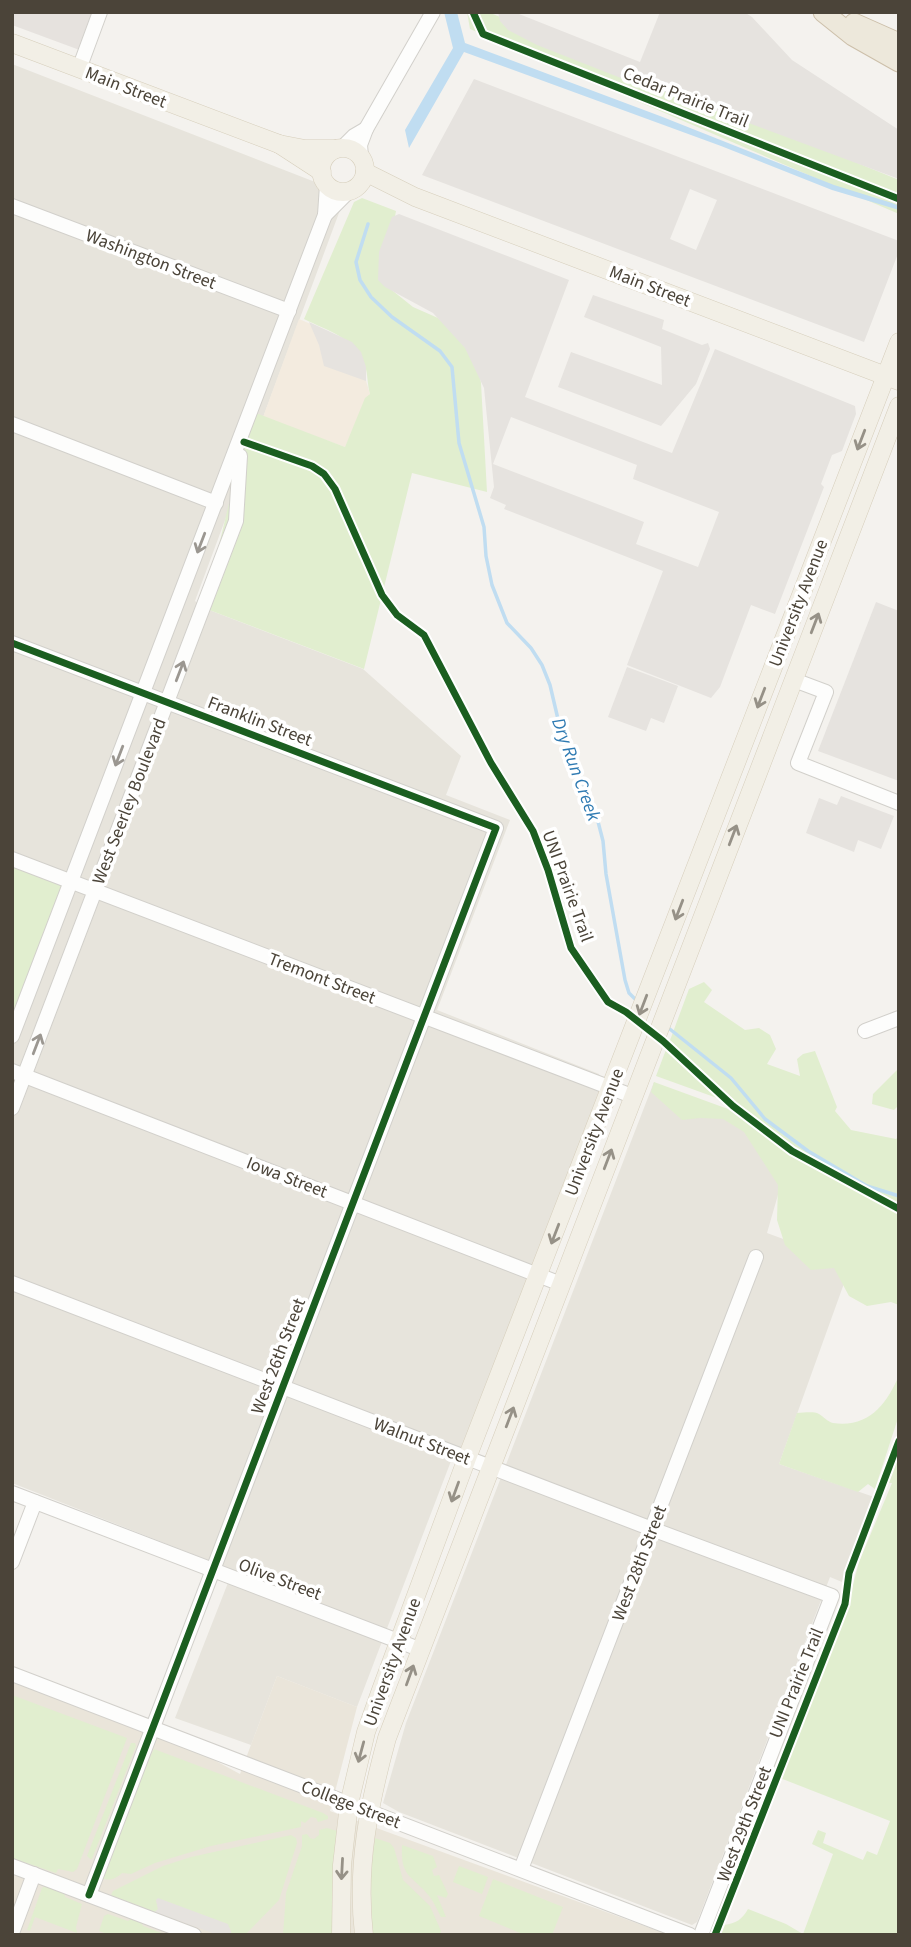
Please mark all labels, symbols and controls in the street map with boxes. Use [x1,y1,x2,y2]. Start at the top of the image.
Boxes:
street label: Main Street [82,61,170,114]
street label: Cedar Prairie Trail [619,61,752,134]
street label: Washington Street [82,223,220,296]
street label: Main Street [606,260,694,313]
one-way arrow [854,428,866,450]
one-way arrow [193,532,206,554]
street label: University Avenue [763,536,834,671]
one-way arrow [810,612,823,634]
one-way arrow [174,661,187,683]
one-way arrow [754,686,767,708]
street label: Franklin Street [204,690,316,753]
street label: West Seerley Boulevard [86,714,173,888]
water label: Dry Run Creek [544,714,607,826]
one-way arrow [112,744,125,766]
one-way arrow [728,825,741,846]
street label: UNI Prairie Trail [536,827,599,945]
one-way arrow [672,898,685,920]
street label: Tremont Street [265,947,379,1010]
one-way arrow [635,993,648,1015]
one-way arrow [31,1033,44,1055]
street label: University Avenue [559,1065,630,1200]
one-way arrow [603,1148,616,1170]
street label: Iowa Street [243,1151,331,1204]
one-way arrow [548,1223,560,1245]
street label: West 26th Street [245,1295,312,1418]
one-way arrow [505,1407,517,1429]
street label: Walnut Street [370,1412,474,1471]
one-way arrow [447,1480,460,1502]
street label: West 28th Street [606,1502,673,1625]
street label: Olive Street [235,1552,325,1607]
street label: University Avenue [358,1594,427,1730]
street label: UNI Prairie Trail [763,1624,830,1742]
one-way arrow [405,1665,417,1687]
one-way arrow [354,1740,367,1763]
street label: West 29th Street [711,1763,778,1886]
street label: College Street [298,1774,404,1835]
one-way arrow [335,1857,348,1880]

